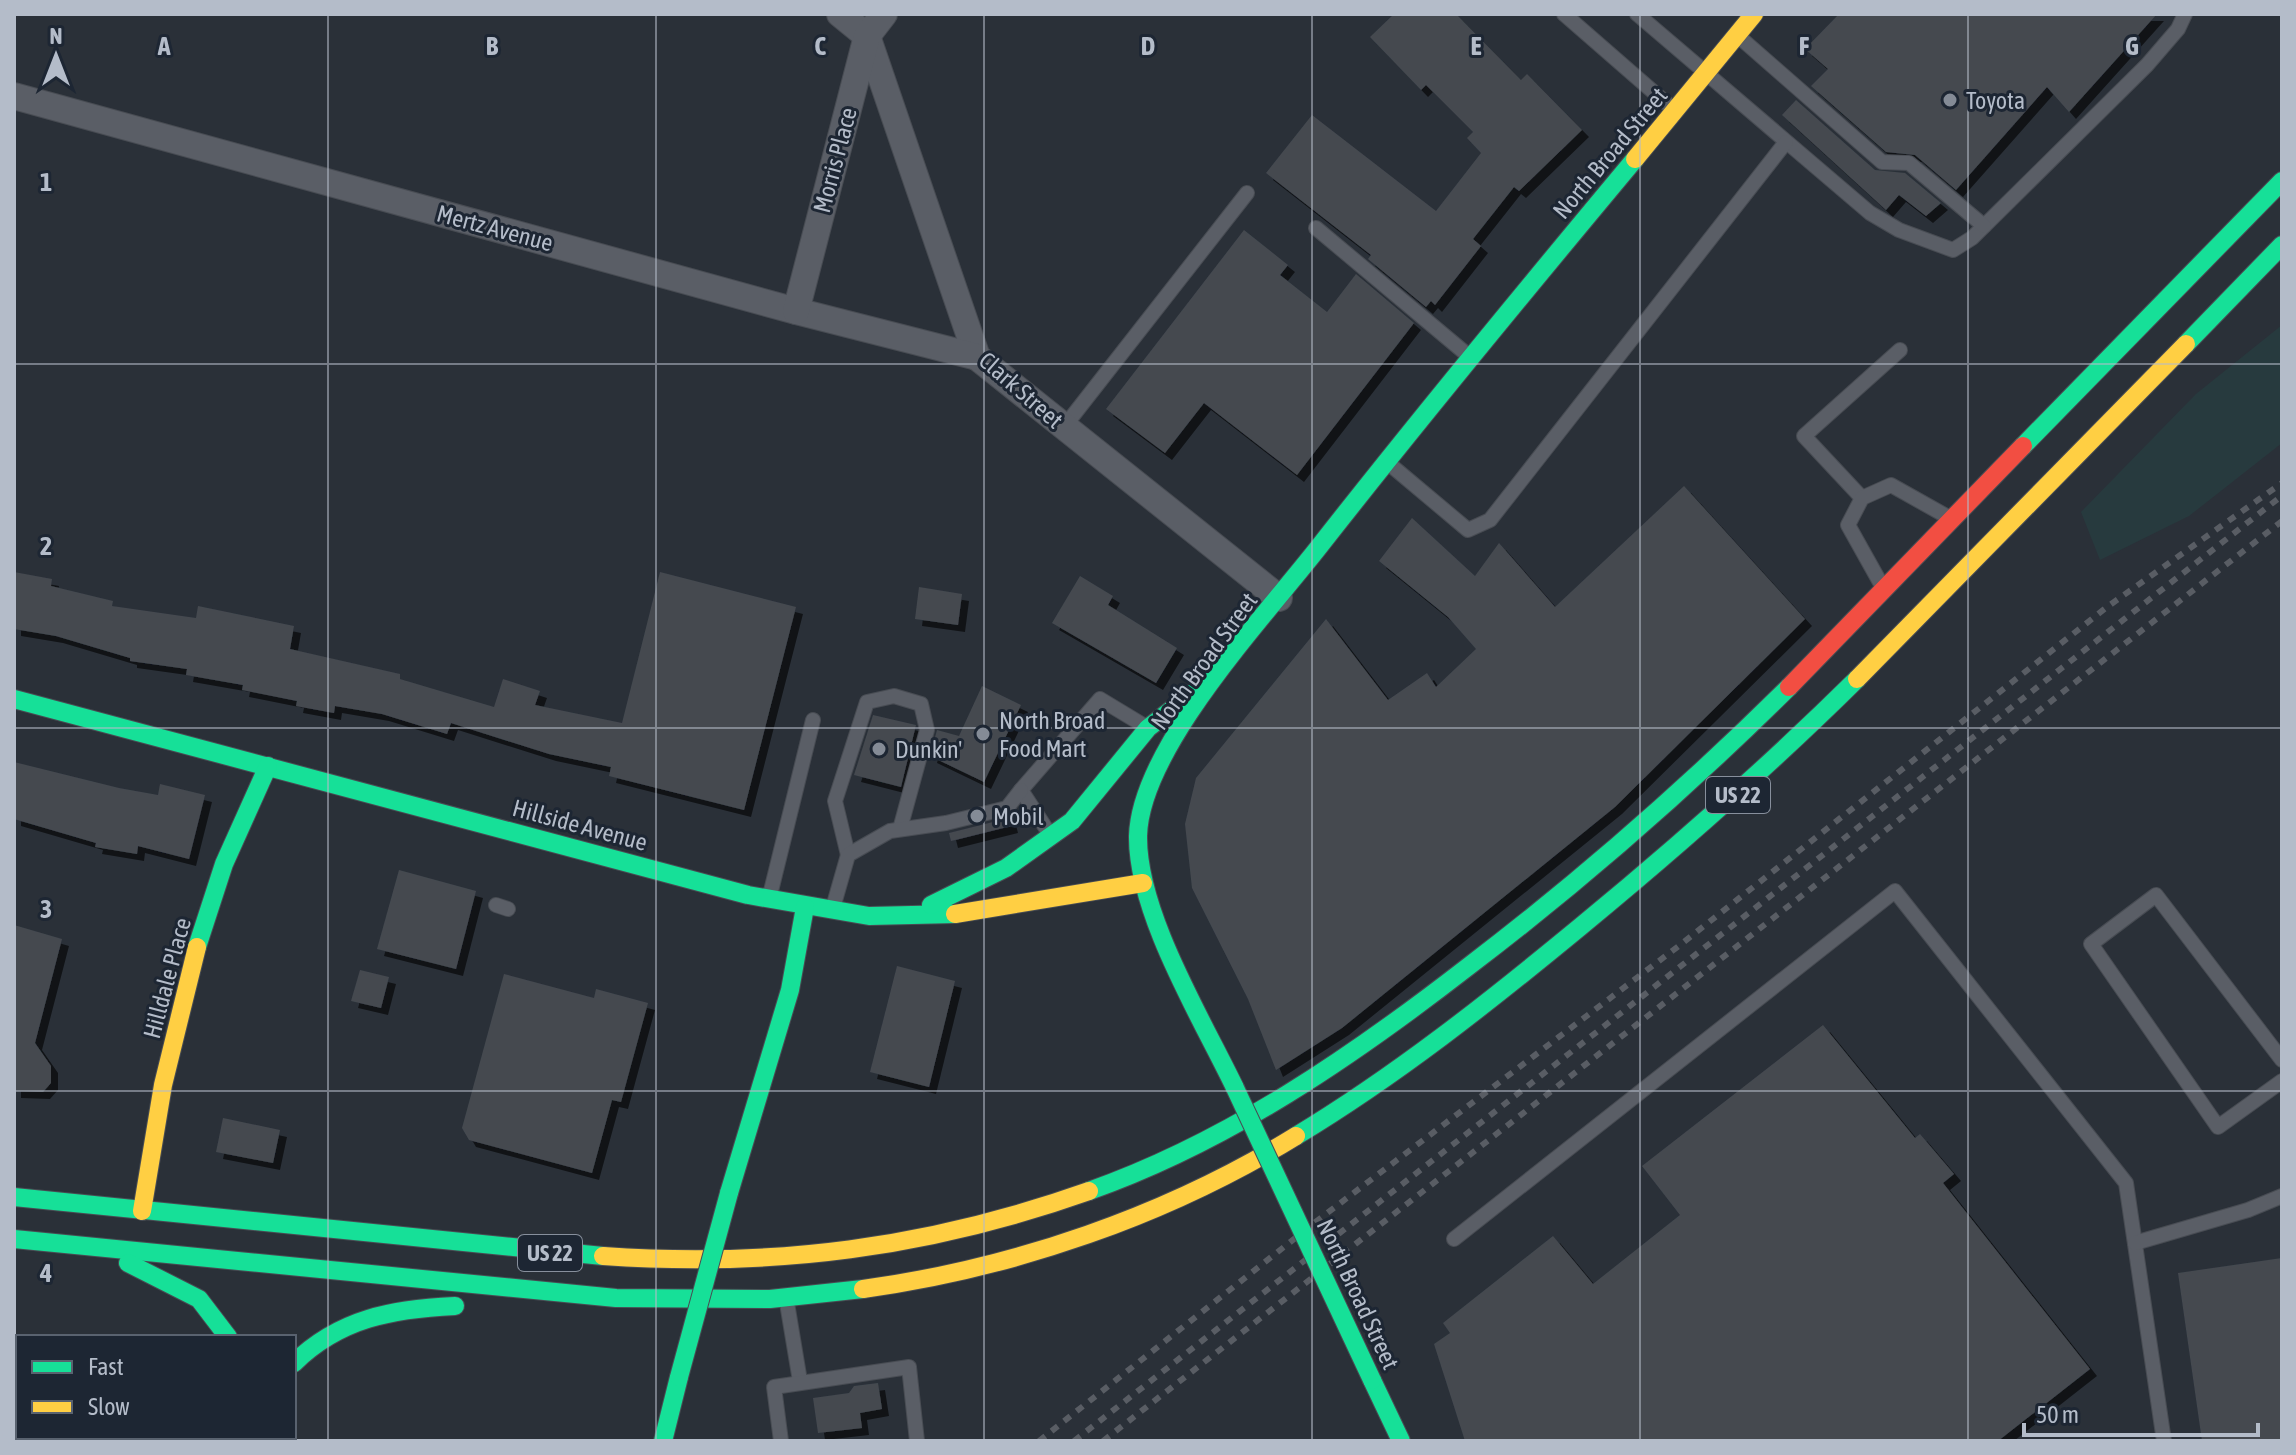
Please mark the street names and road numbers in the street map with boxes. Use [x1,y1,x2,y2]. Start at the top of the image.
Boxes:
street label: North Broad Street [1547,82,1673,224]
street label: Morris Place [808,104,862,216]
street label: Mertz Avenue [434,200,556,256]
street label: Clark Street [974,346,1068,434]
street label: North Broad Street [1145,587,1263,735]
road number: US 22 [1706,777,1770,813]
street label: Hillside Avenue [510,794,650,856]
street label: Hilldale Place [138,915,196,1041]
street label: North Broad Street [1311,1215,1405,1373]
road number: US 22 [518,1235,582,1271]

